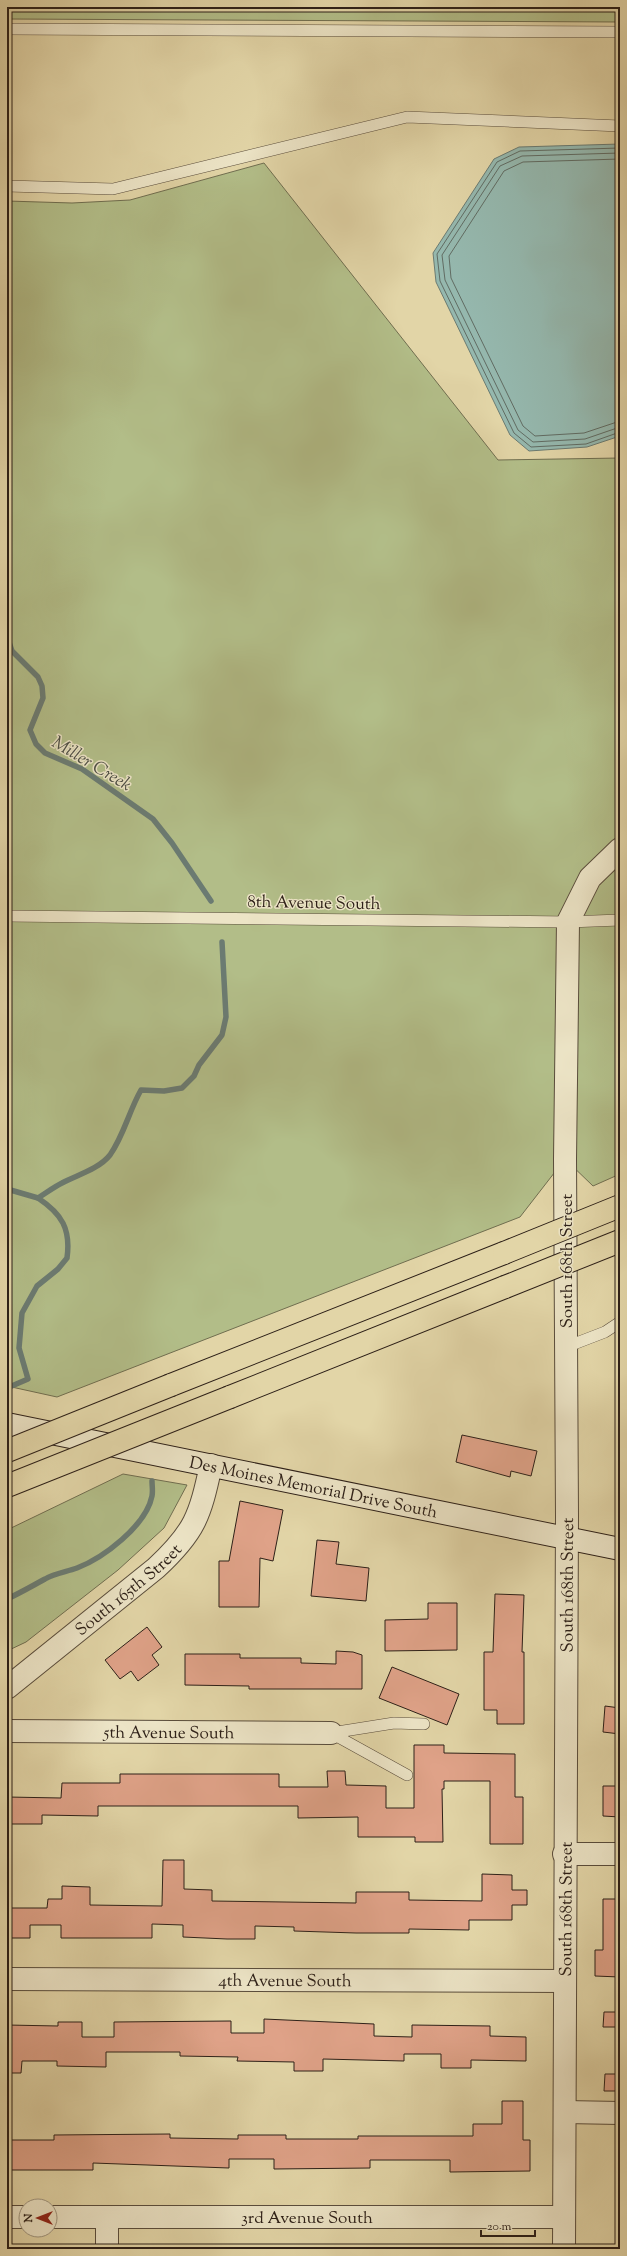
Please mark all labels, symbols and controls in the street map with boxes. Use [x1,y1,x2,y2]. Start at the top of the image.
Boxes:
water label: Miller Creek [46,731,136,799]
street label: 8th Avenue South [247,891,381,917]
street label: South 168th Street [556,1193,580,1328]
street label: Des Moines Memorial Drive South [187,1451,440,1526]
street label: South 168th Street [556,1517,581,1652]
street label: South 165th Street [71,1539,188,1642]
street label: 5th Avenue South [103,1722,234,1746]
street label: South 168th Street [555,1841,580,1976]
street label: 4th Avenue South [218,1970,352,1994]
north arrow [18,2198,58,2238]
street label: 3rd Avenue South [241,2207,373,2231]
scale bar [481,2212,535,2238]
text: N [21,2213,37,2223]
text: 20 m [487,2218,512,2236]

